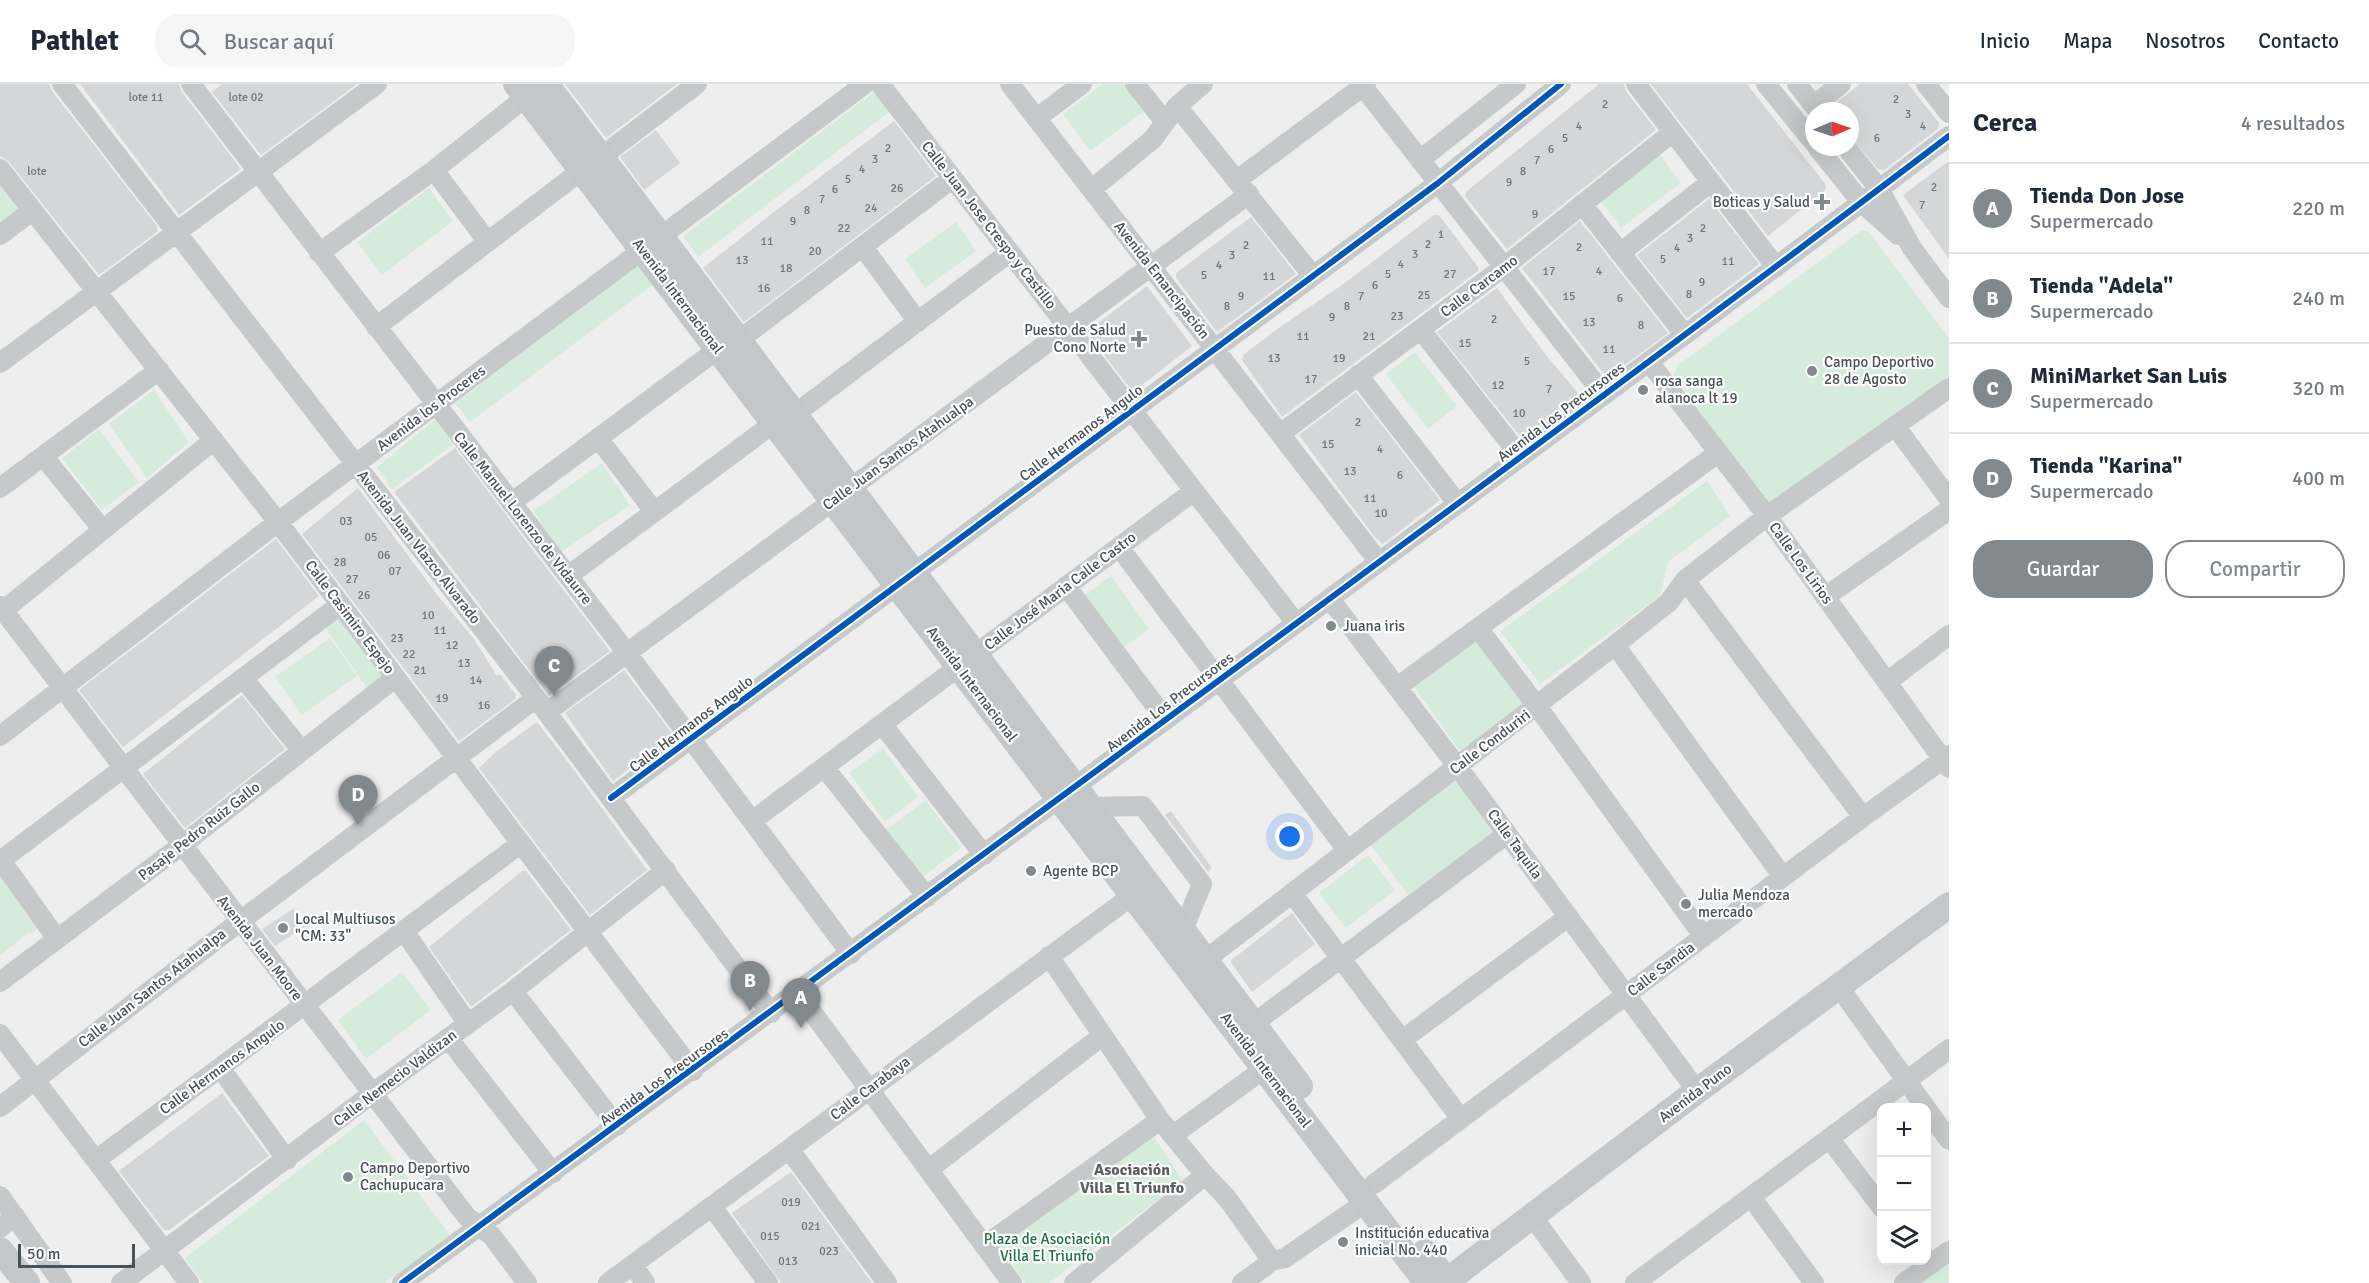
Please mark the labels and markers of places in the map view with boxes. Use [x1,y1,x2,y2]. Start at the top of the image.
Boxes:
place label: Boticas y Salud [1713,193,1810,211]
marker: Boticas y Salud [1815,195,1829,209]
place label: Puesto de Salud Cono Norte [1024,321,1126,356]
marker: Puesto de Salud Cono Norte [1130,330,1148,348]
place label: Campo Deportivo 28 de Agosto [1824,353,1934,388]
marker: Campo Deportivo 28 de Agosto [1805,364,1819,378]
place label: rosa sanga alanoca lt 19 [1655,372,1738,407]
marker: rosa sanga alanoca lt 19 [1636,383,1650,397]
place label: Juana iris [1343,617,1406,635]
marker: Juana iris [1324,619,1338,633]
pin: C [534,646,574,696]
pin: D [338,776,378,825]
place label: Agente BCP [1043,862,1118,880]
marker: Agente BCP [1024,864,1038,878]
place label: Julia Mendoza mercado [1698,886,1790,921]
marker: Julia Mendoza mercado [1679,897,1693,911]
place label: Local Multiusos "CM: 33" [295,910,396,945]
marker: Local Multiusos "CM: 33" [276,921,290,935]
pin: B [730,962,770,1011]
pin: A [782,978,820,1028]
place label: Campo Deportivo Cachupucara [360,1159,470,1194]
marker: Campo Deportivo Cachupucara [341,1170,355,1184]
place label: Institución educativa inicial No. 440 [1355,1224,1489,1259]
marker: Institución educativa inicial No. 440 [1336,1235,1350,1249]

